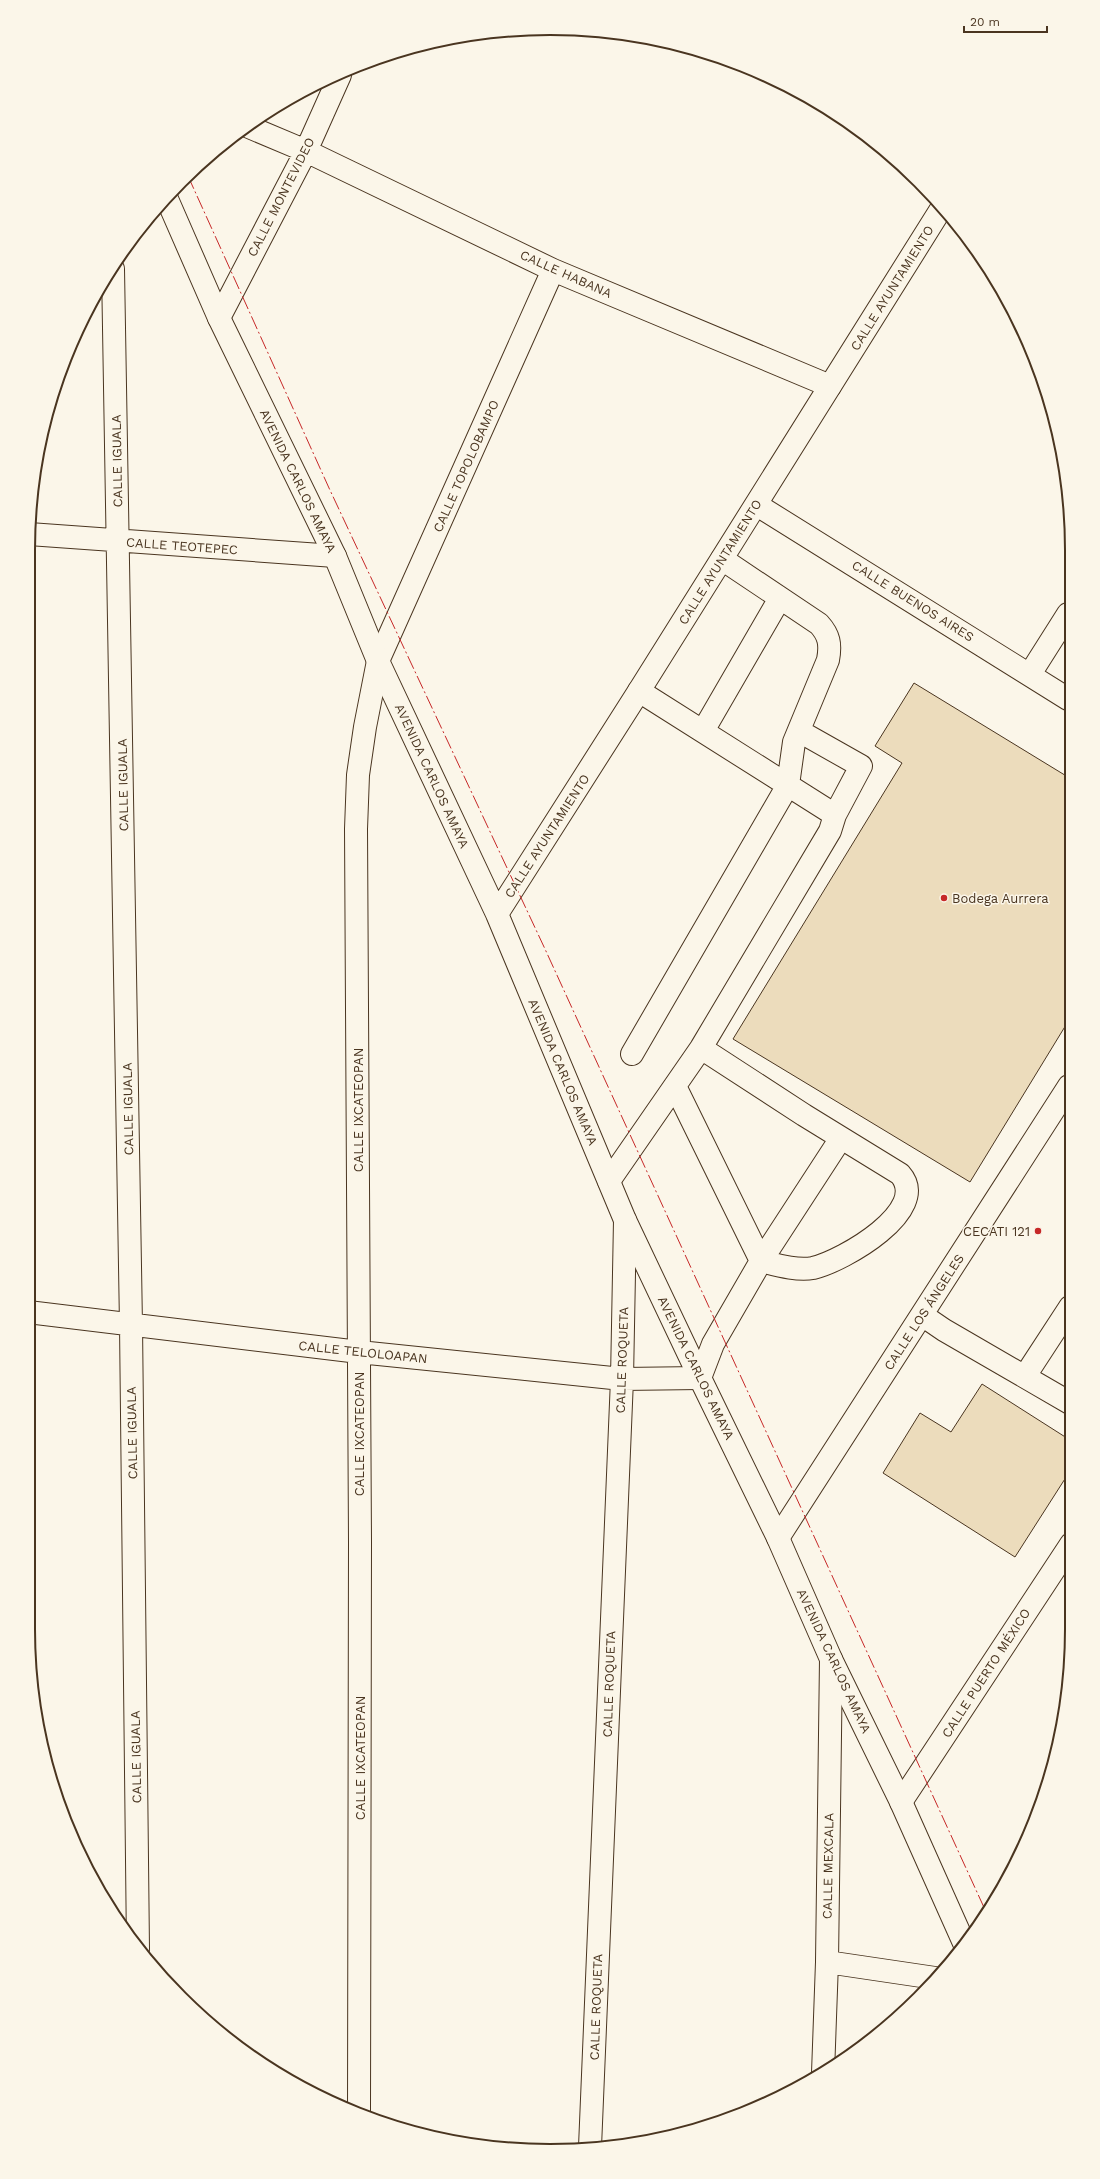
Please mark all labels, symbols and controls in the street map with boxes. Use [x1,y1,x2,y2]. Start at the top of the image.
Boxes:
scale bar [964,8,1047,34]
text: 20 m [970,15,1000,29]
street label: CALLE MONTEVIDEO [244,135,318,259]
street label: CALLE AYUNTAMIENTO [847,223,937,353]
street label: CALLE HABANA [518,247,615,301]
street label: CALLE TOPOLOBAMPO [430,398,502,534]
street label: AVENIDA CARLOS AMAYA [257,407,339,556]
street label: CALLE IGUALA [109,414,125,508]
street label: CALLE AYUNTAMIENTO [675,497,765,627]
street label: CALLE TEOTEPEC [126,535,238,557]
street label: CALLE BUENOS AIRES [849,557,977,645]
street label: AVENIDA CARLOS AMAYA [392,701,472,851]
street label: CALLE IGUALA [115,738,131,832]
street label: CALLE AYUNTAMIENTO [501,771,593,901]
place label: Bodega Aurrera [952,891,1049,906]
marker: Bodega Aurrera [939,893,949,903]
street label: AVENIDA CARLOS AMAYA [525,997,601,1148]
street label: CALLE IXCATEOPAN [351,1048,366,1172]
street label: CALLE IGUALA [120,1062,136,1156]
place label: CECATI 121 [963,1224,1030,1239]
marker: CECATI 121 [1033,1226,1043,1236]
street label: CALLE LOS ÁNGELES [880,1251,967,1373]
street label: AVENIDA CARLOS AMAYA [655,1294,737,1443]
street label: CALLE ROQUETA [613,1306,631,1414]
street label: CALLE TELOLOAPAN [298,1338,428,1366]
street label: CALLE IXCATEOPAN [352,1372,367,1496]
street label: CALLE IGUALA [124,1386,140,1480]
street label: AVENIDA CARLOS AMAYA [794,1586,874,1736]
street label: CALLE PUERTO MÉXICO [938,1605,1033,1740]
street label: CALLE ROQUETA [600,1630,618,1738]
street label: CALLE IXCATEOPAN [353,1696,368,1820]
street label: CALLE IGUALA [128,1710,144,1804]
street label: CALLE MEXCALA [820,1812,836,1919]
street label: CALLE ROQUETA [587,1953,605,2061]

